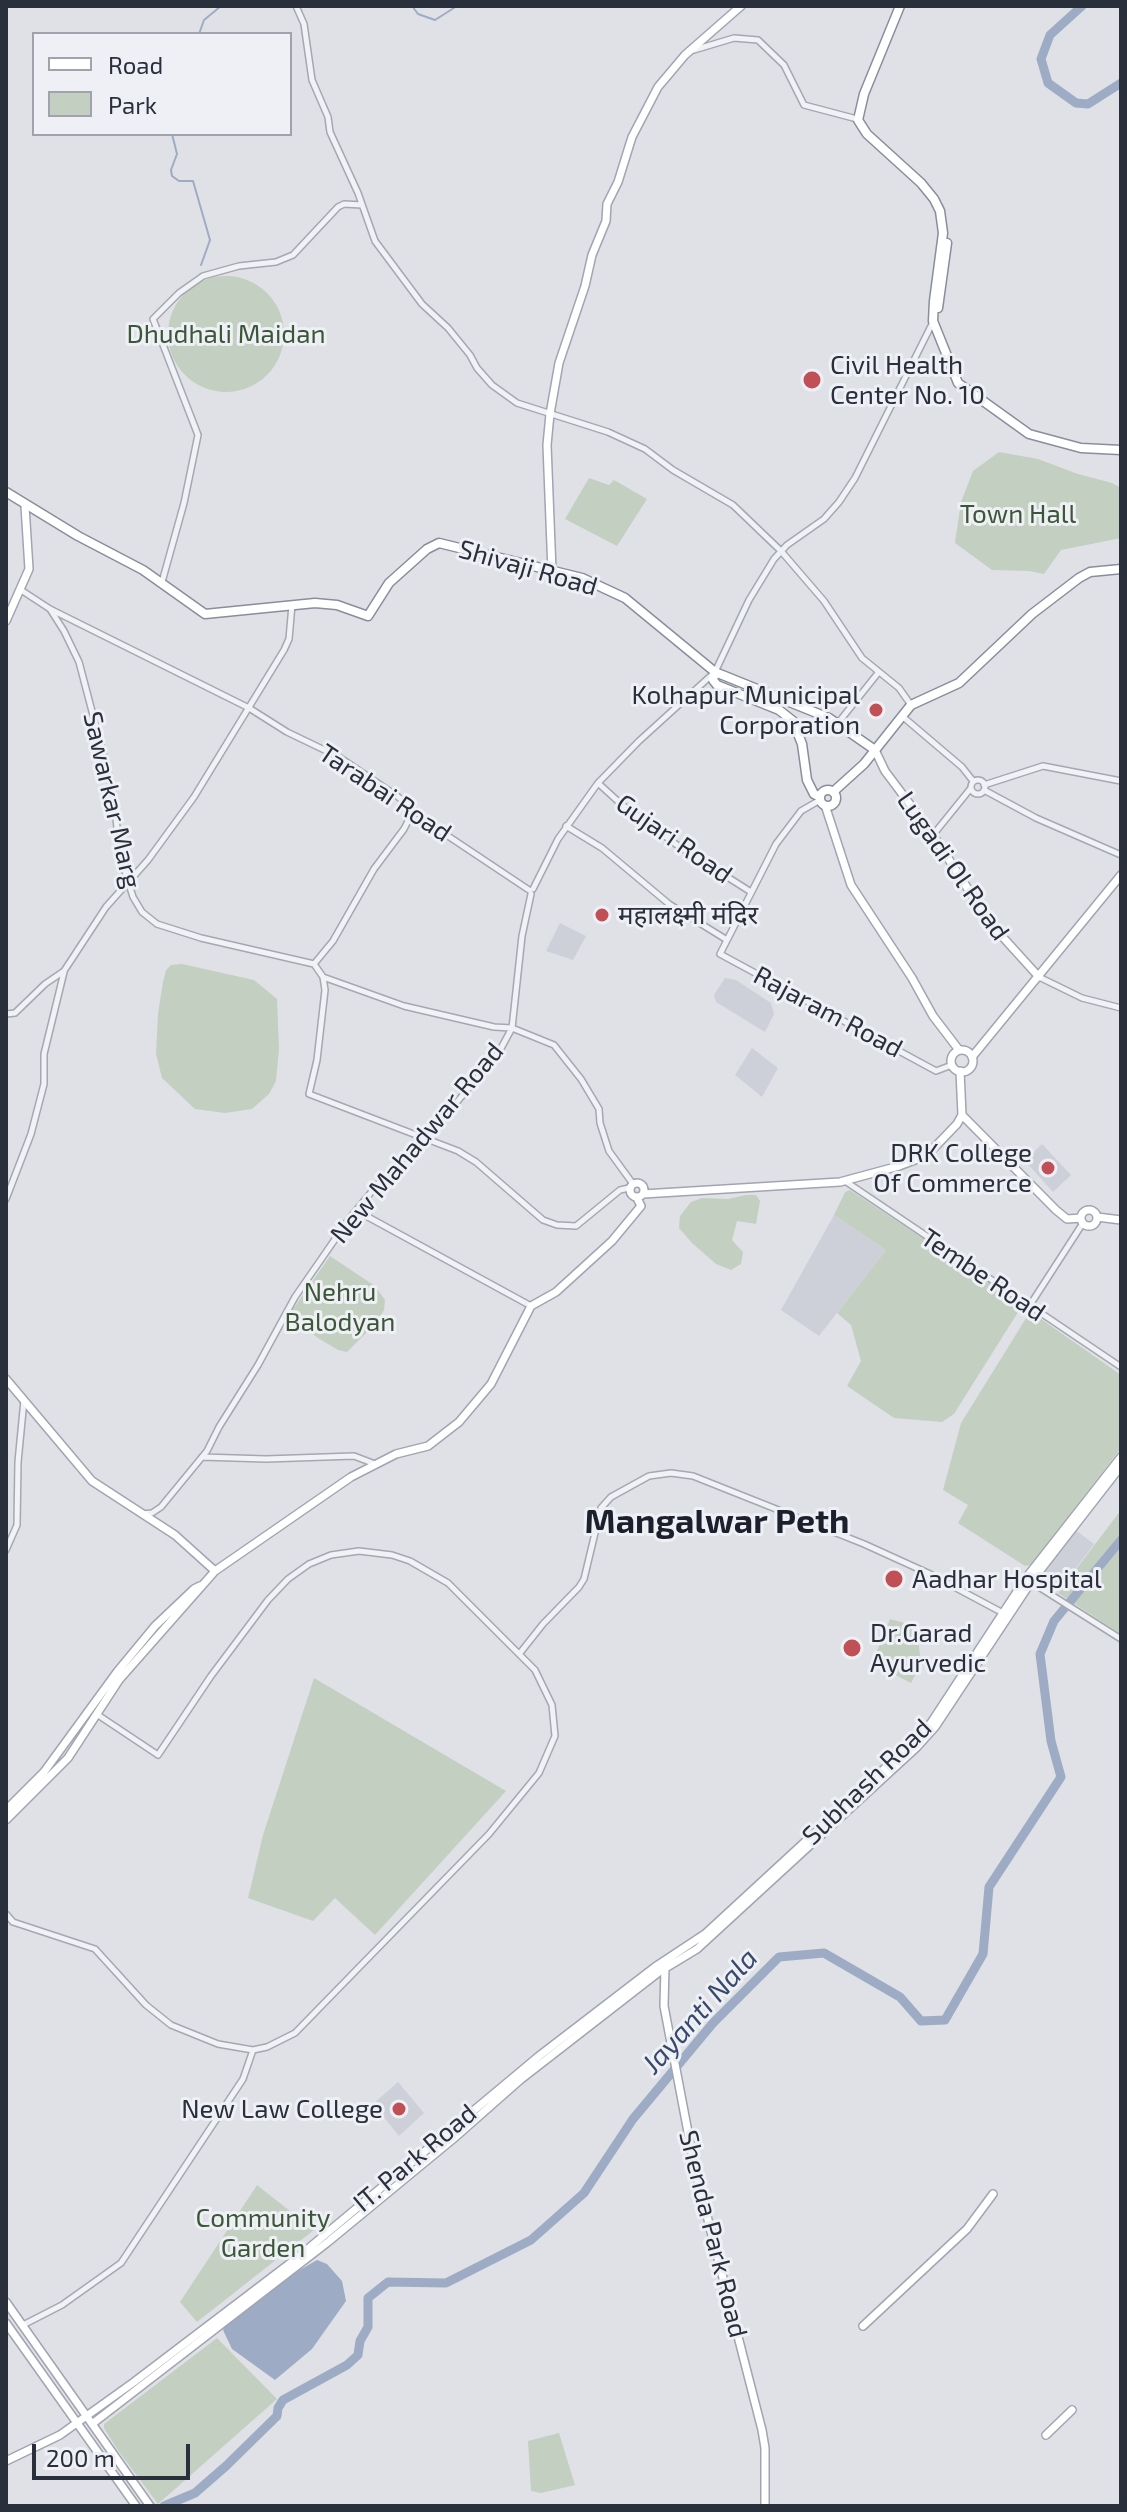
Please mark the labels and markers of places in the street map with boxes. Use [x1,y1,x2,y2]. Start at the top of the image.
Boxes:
place label: Civil Health Center No. 10 [830,349,985,410]
marker: Civil Health Center No. 10 [801,369,823,391]
place label: Kolhapur Municipal Corporation [632,679,860,740]
marker: Kolhapur Municipal Corporation [867,701,885,719]
place label: महालक्ष्मी मंदिर [618,899,758,931]
marker: महालक्ष्मी मंदिर [593,906,611,924]
place label: DRK College Of Commerce [873,1137,1032,1198]
marker: DRK College Of Commerce [1039,1159,1057,1177]
place label: Aadhar Hospital [912,1563,1102,1595]
marker: Aadhar Hospital [883,1568,905,1590]
place label: Dr.Garad Ayurvedic [870,1617,986,1678]
marker: Dr.Garad Ayurvedic [841,1637,863,1659]
place label: New Law College [181,2093,383,2125]
marker: New Law College [390,2100,408,2118]

